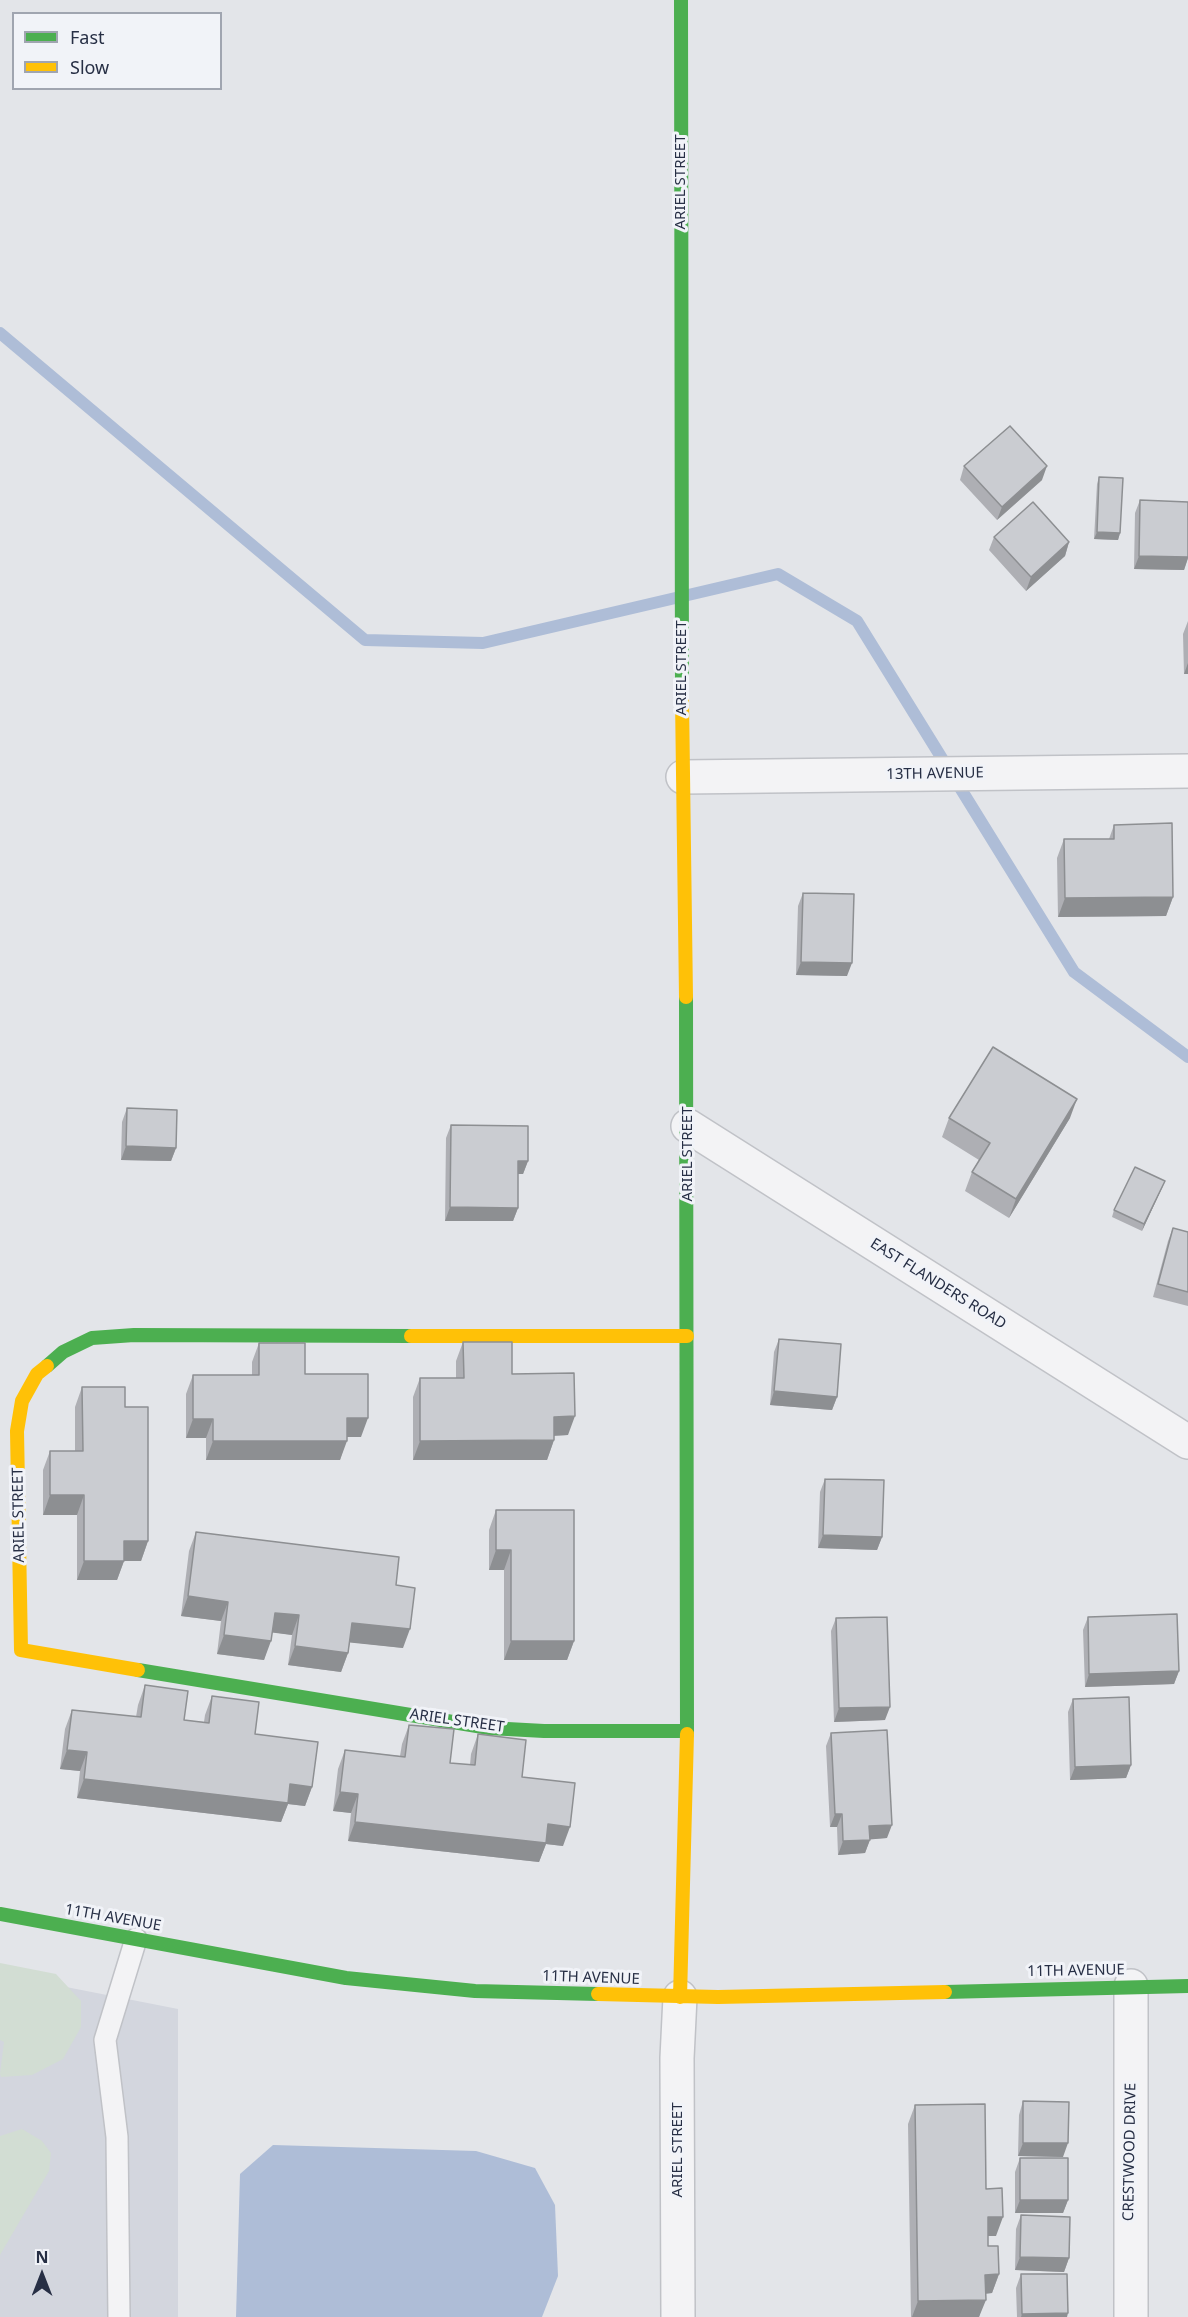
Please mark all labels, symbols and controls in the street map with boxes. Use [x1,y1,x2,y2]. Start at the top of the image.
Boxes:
legend [12,12,222,90]
text: Fast [70,25,105,49]
text: Slow [70,55,109,79]
street label: ARIEL STREET [672,134,690,230]
street label: ARIEL STREET [673,620,691,716]
street label: 13TH AVENUE [886,764,984,784]
street label: ARIEL STREET [679,1106,697,1202]
street label: EAST FLANDERS ROAD [867,1235,1009,1333]
street label: ARIEL STREET [9,1467,29,1563]
street label: ARIEL STREET [409,1705,505,1737]
street label: 11TH AVENUE [63,1901,163,1935]
street label: 11TH AVENUE [1027,1961,1125,1981]
street label: 11TH AVENUE [542,1967,640,1989]
street label: CRESTWOOD DRIVE [1120,2083,1140,2221]
street label: ARIEL STREET [669,2102,687,2198]
north arrow [12,2245,72,2305]
text: N [35,2246,49,2268]

